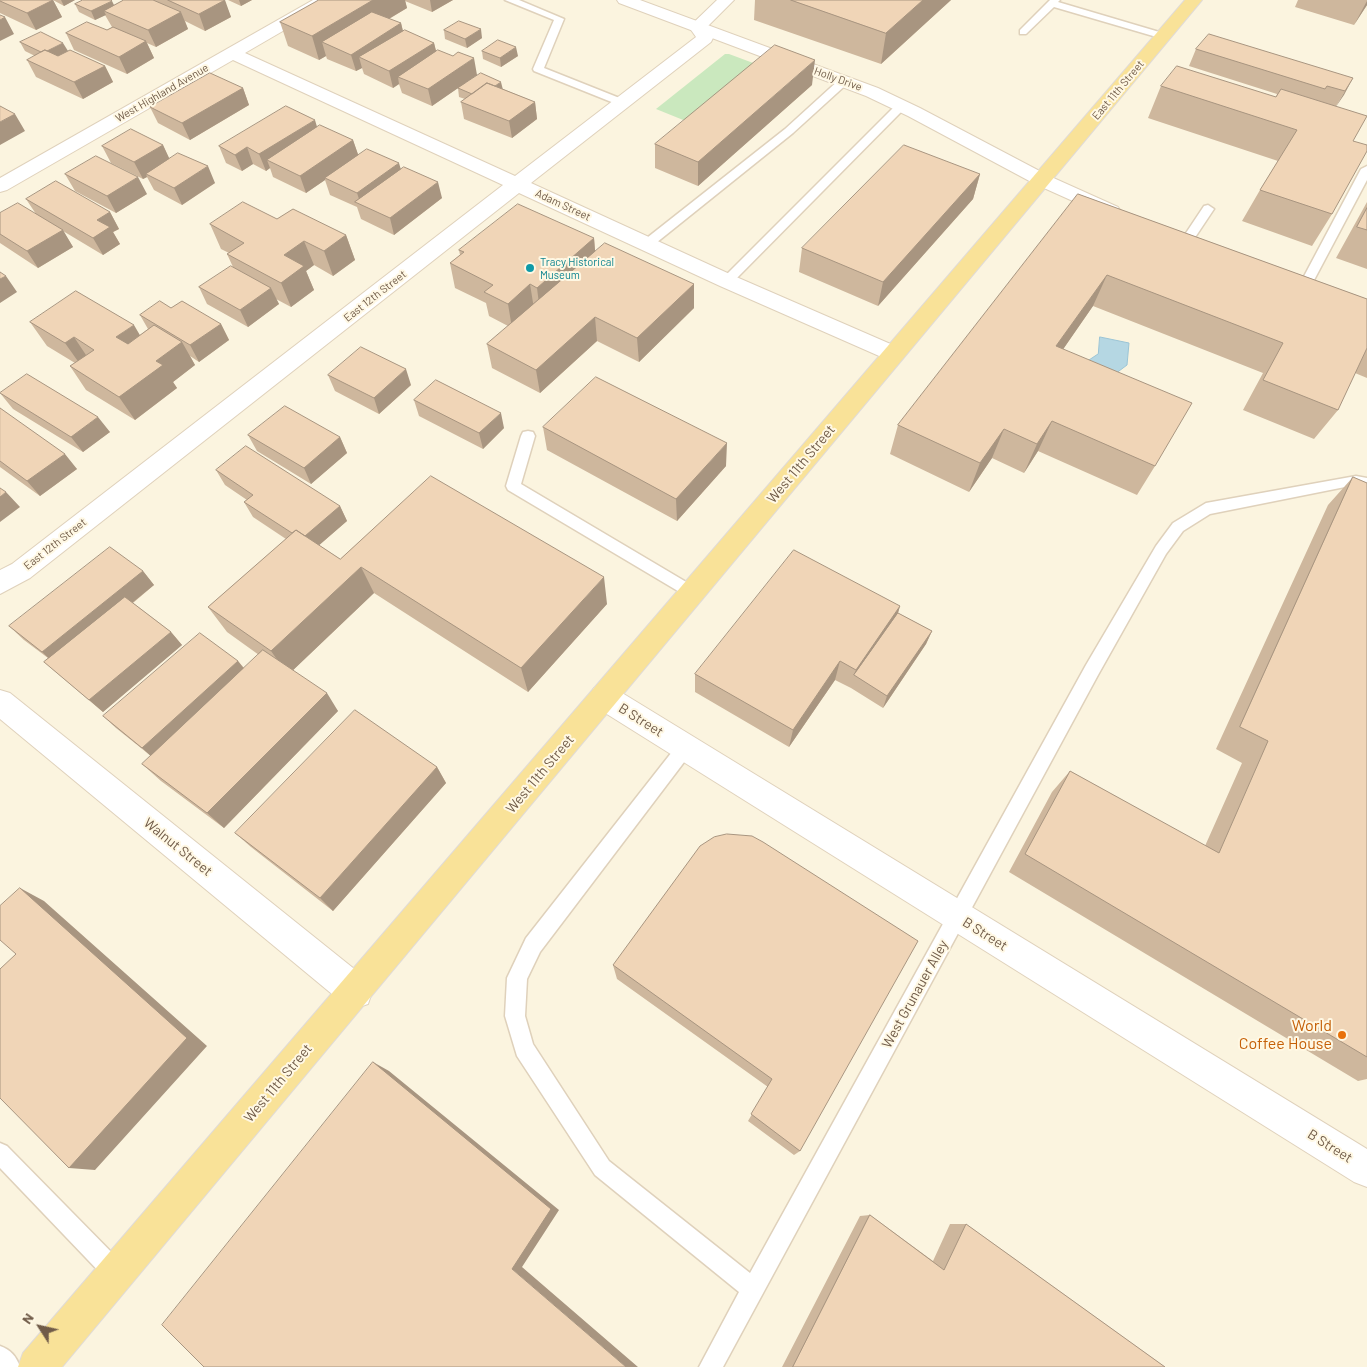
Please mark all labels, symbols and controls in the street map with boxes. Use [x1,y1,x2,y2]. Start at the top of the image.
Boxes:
street label: East 11th Street [1089,58,1147,122]
street label: West Highland Avenue [113,61,211,125]
street label: Holly Drive [812,64,864,94]
street label: Adam Street [533,186,593,224]
place label: Tracy Historical Museum [540,255,614,281]
marker: Tracy Historical Museum [524,262,536,274]
street label: East 12th Street [341,268,409,324]
street label: West 11th Street [763,421,839,507]
street label: East 12th Street [21,516,89,572]
street label: B Street [615,700,667,740]
street label: West 11th Street [502,731,578,817]
street label: Walnut Street [140,814,216,880]
street label: B Street [959,914,1011,954]
street label: West Grunauer Alley [878,937,952,1051]
place label: World Coffee House [1239,1016,1332,1054]
marker: World Coffee House [1336,1029,1348,1041]
street label: West 11th Street [240,1040,316,1126]
street label: B Street [1304,1126,1356,1166]
north arrow [15,1302,65,1352]
text: N [18,1309,37,1327]

